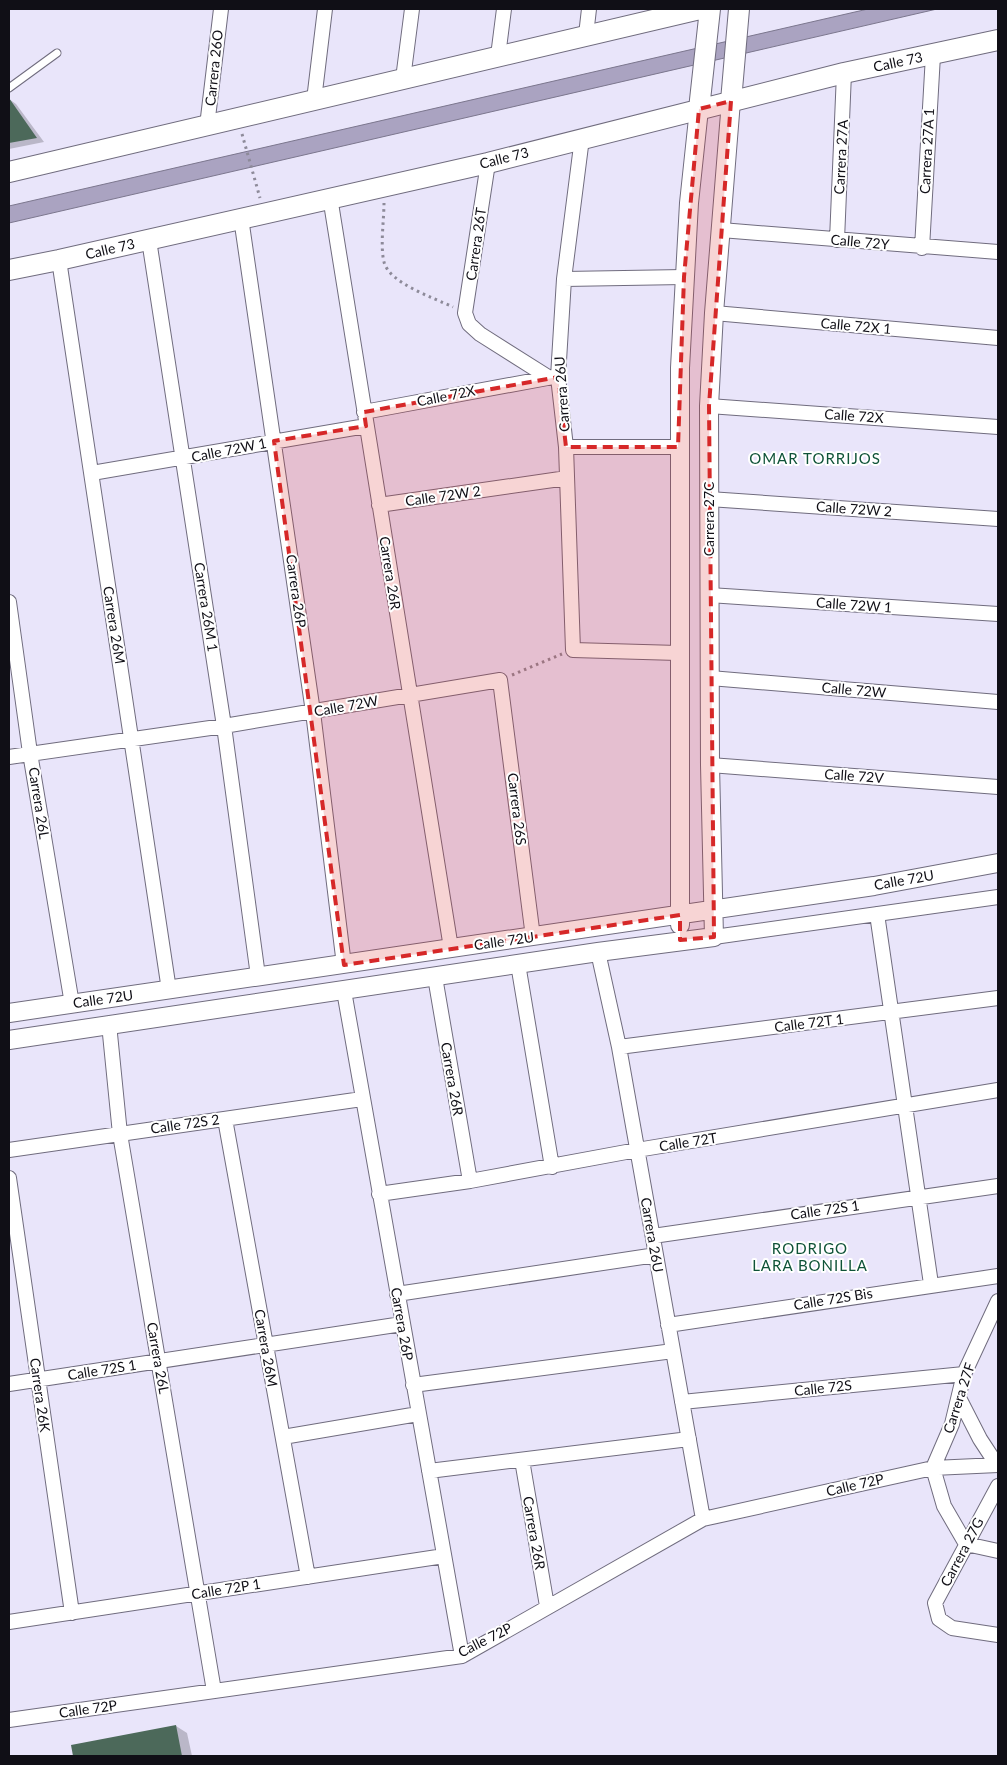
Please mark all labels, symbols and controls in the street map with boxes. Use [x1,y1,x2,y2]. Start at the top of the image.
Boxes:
street label: Carrera 26O [201,29,226,107]
street label: Calle 73 [872,48,924,75]
street label: Carrera 27A 1 [916,108,937,194]
street label: Carrera 27A [830,119,851,195]
street label: Calle 73 [477,143,530,172]
street label: Carrera 26T [462,206,489,282]
street label: Calle 72Y [830,230,890,253]
street label: Calle 73 [84,235,136,262]
street label: Calle 72X 1 [820,314,892,337]
street label: Carrera 26U [550,356,573,432]
street label: Calle 72X [415,382,477,410]
street label: Calle 72X [824,405,884,426]
street label: Calle 72W 1 [190,434,268,465]
district label: OMAR TORRIJOS [749,449,881,467]
street label: Carrera 27C [700,481,717,556]
street label: Calle 72W 2 [404,482,482,509]
street label: Calle 72W 2 [815,497,893,520]
street label: Carrera 26R [376,535,405,611]
street label: Carrera 26P [283,553,310,629]
street label: Carrera 26M 1 [191,561,222,653]
street label: Carrera 26M [100,585,129,665]
street label: Calle 72W 1 [815,593,893,616]
street label: Calle 72W [821,678,887,701]
street label: Calle 72W [313,691,380,719]
street label: Calle 72V [824,765,885,786]
street label: Carrera 26L [25,766,54,840]
street label: Carrera 26S [505,772,530,846]
street label: Calle 72U [873,866,935,893]
street label: Calle 72U [473,928,535,953]
street label: Calle 72U [72,986,134,1011]
street label: Calle 72T 1 [773,1010,845,1035]
street label: Carrera 26R [438,1041,467,1117]
street label: Calle 72S 2 [149,1110,220,1137]
street label: Calle 72T [658,1128,719,1154]
street label: Carrera 26U [638,1196,667,1274]
street label: Calle 72S 1 [789,1196,860,1223]
district label: RODRIGO LARA BONILLA [752,1239,868,1274]
street label: Calle 72S Bis [792,1284,874,1313]
street label: Carrera 26P [388,1286,417,1362]
street label: Carrera 26M [251,1308,282,1388]
street label: Carrera 26L [144,1321,173,1395]
street label: Calle 72S 1 [66,1356,138,1383]
street label: Carrera 26K [27,1357,54,1434]
street label: Carrera 27F [939,1360,978,1435]
street label: Calle 72S [793,1376,853,1399]
street label: Calle 72P [824,1470,885,1499]
street label: Carrera 26R [520,1495,549,1571]
street label: Carrera 27G [936,1514,987,1589]
street label: Calle 72P 1 [190,1575,262,1602]
street label: Calle 72P [455,1619,515,1660]
street label: Calle 72P [58,1696,118,1721]

